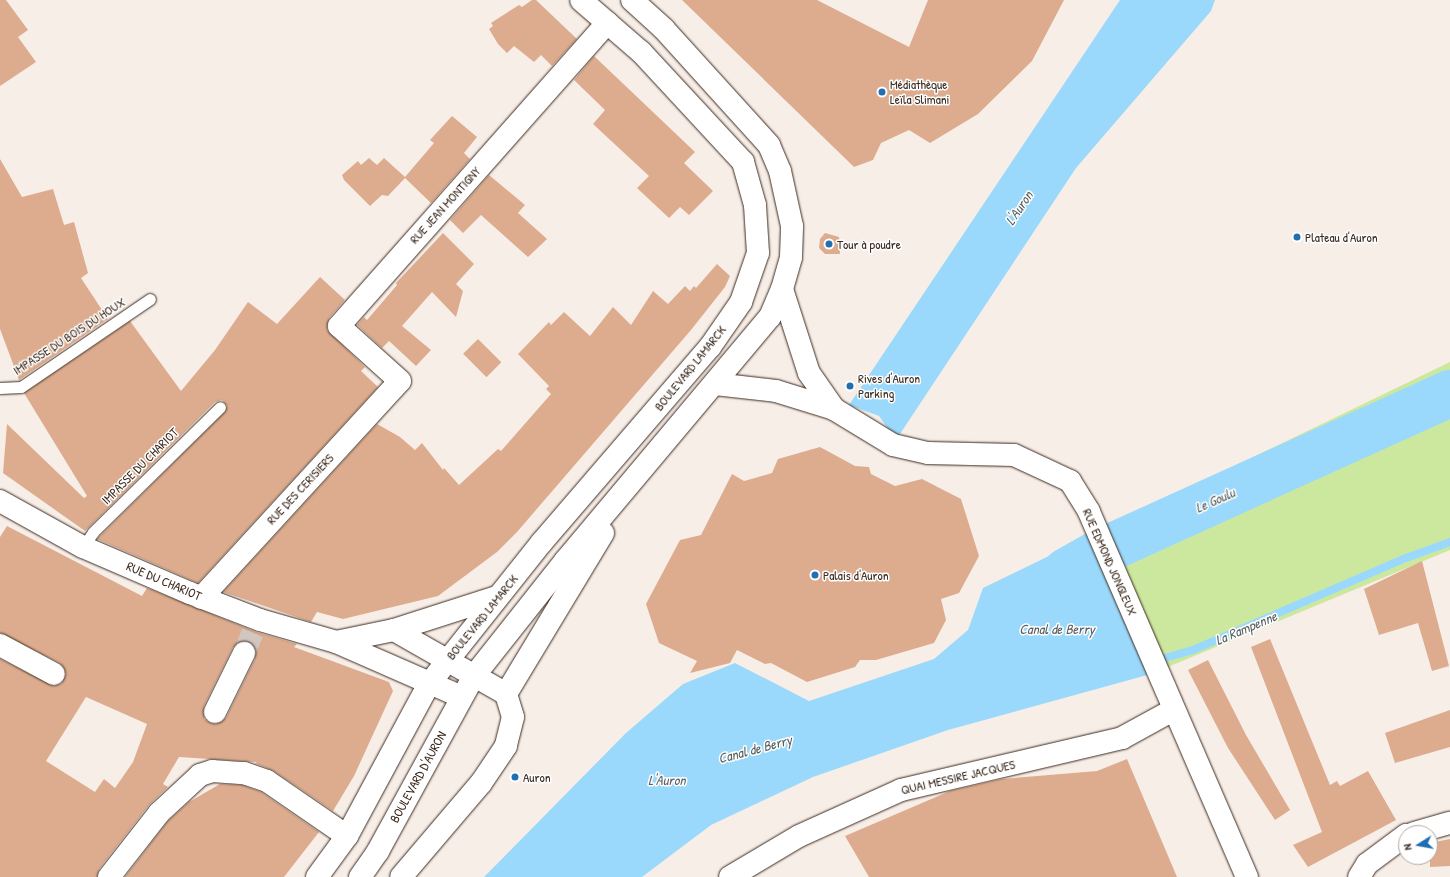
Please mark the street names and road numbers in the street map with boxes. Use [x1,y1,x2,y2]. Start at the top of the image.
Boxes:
street label: RUE JEAN MONTIGNY [406,163,484,247]
street label: IMPASSE DU BOIS DU HOUX [10,294,128,378]
street label: BOULEVARD LAMARCK [651,322,729,414]
street label: IMPASSE DU CHARIOT [98,424,182,508]
street label: RUE DES CERISIERS [263,450,337,528]
street label: RUE EDMOND JONGLEUX [1079,506,1141,618]
street label: RUE DU CHARIOT [124,558,204,604]
street label: BOULEVARD LAMARCK [443,571,521,663]
street label: BOULEVARD D'AURON [386,729,450,825]
street label: QUAI MESSIRE JACQUES [899,756,1017,798]

